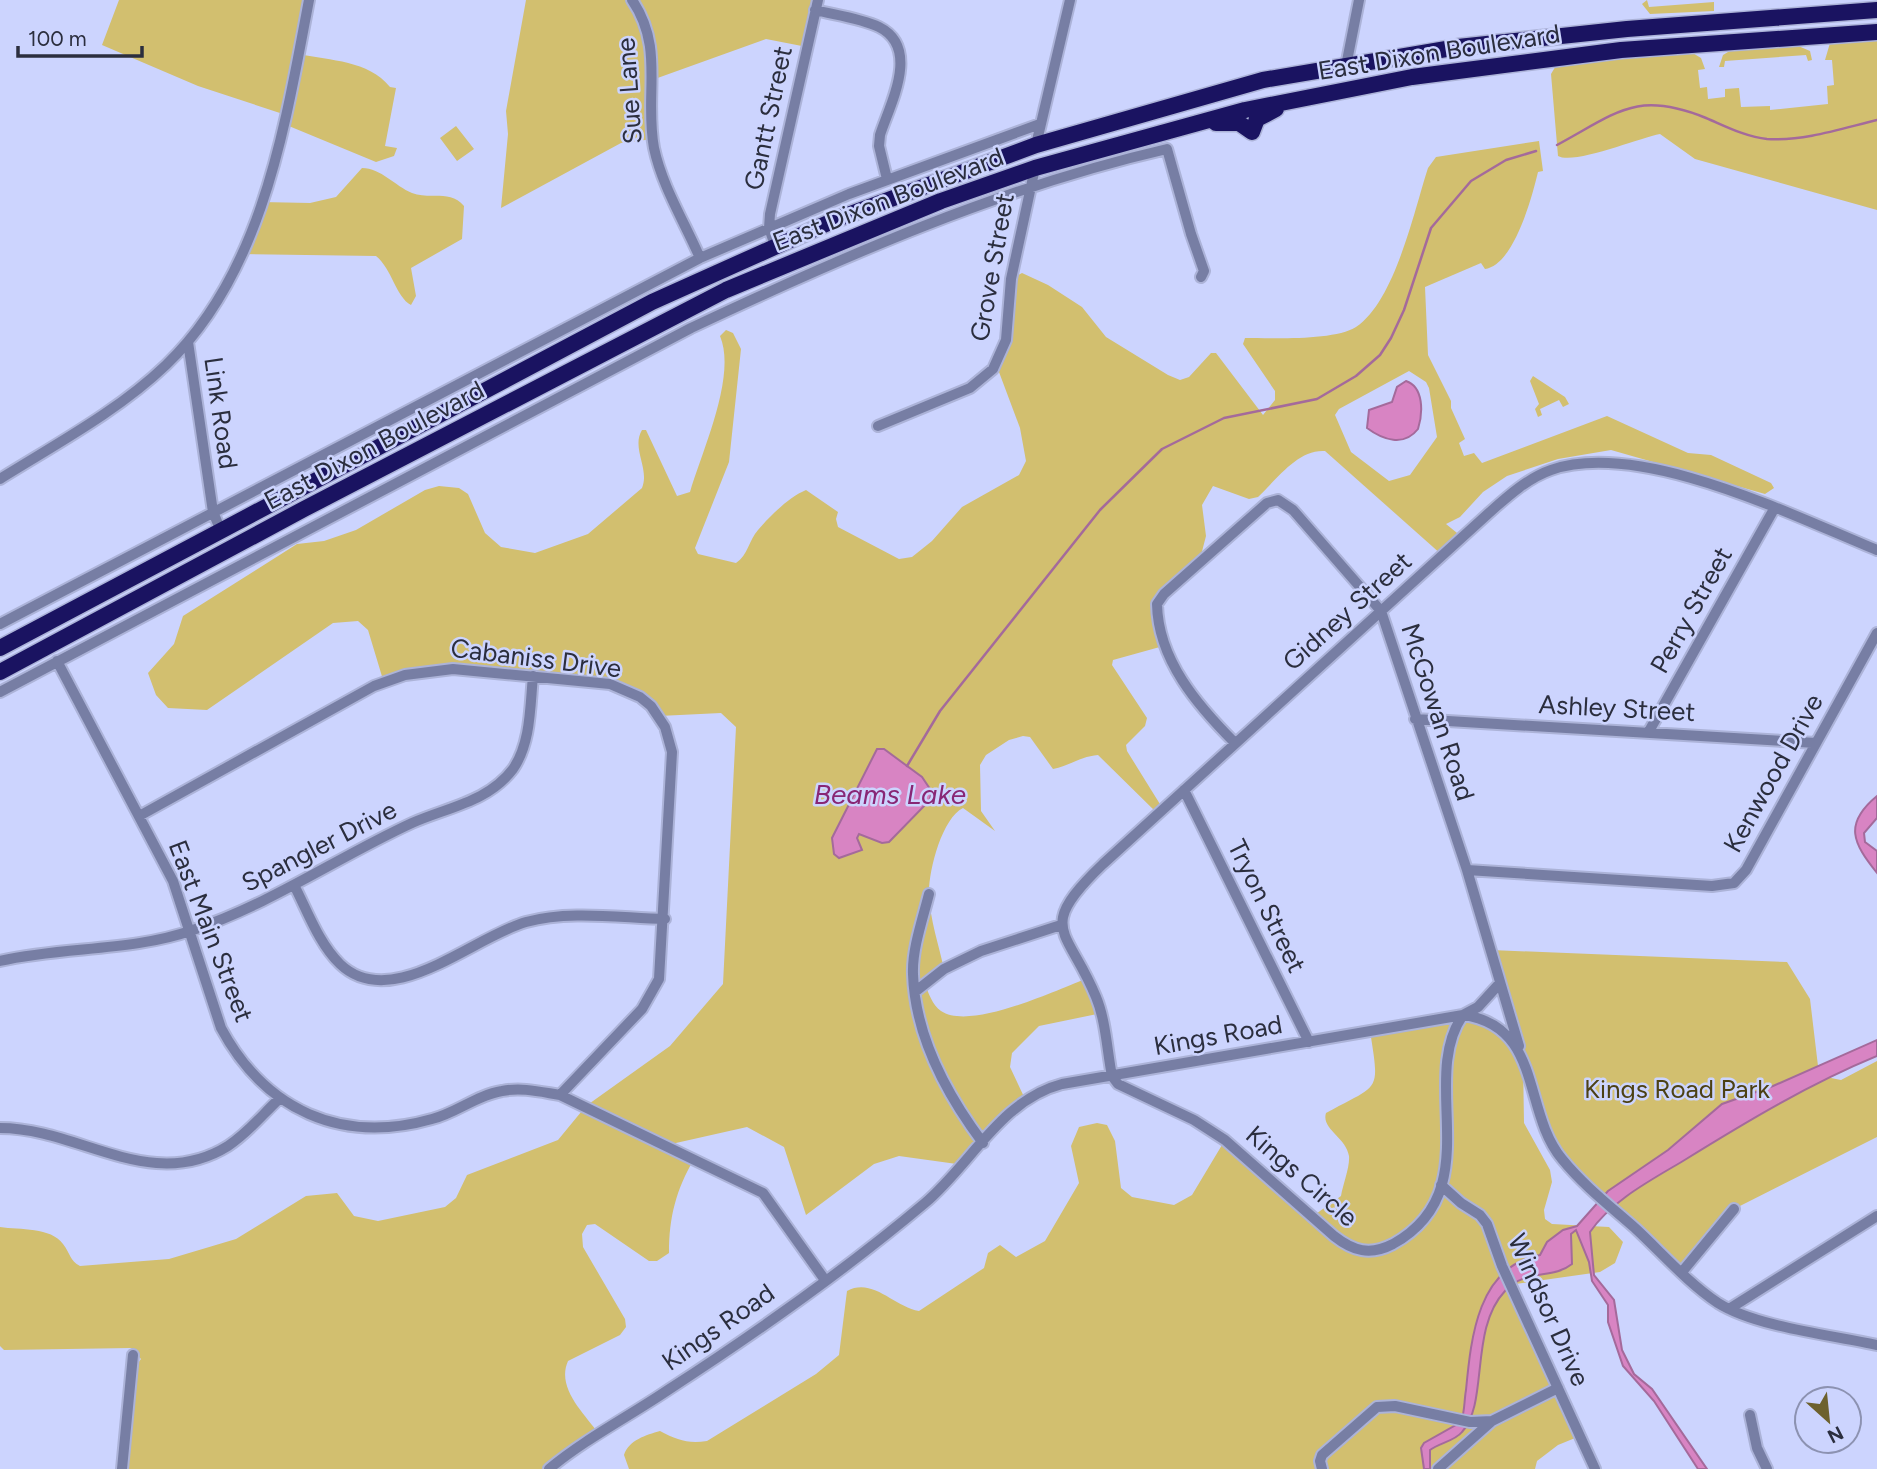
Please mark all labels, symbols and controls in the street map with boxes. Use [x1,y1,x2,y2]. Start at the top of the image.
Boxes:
scale bar [18,14,142,58]
street label: East Dixon Boulevard [1316,17,1562,87]
text: 100 m [28,26,87,51]
street label: Sue Lane [609,37,649,145]
street label: Gantt Street [737,43,799,193]
street label: East Dixon Boulevard [768,140,1008,258]
street label: Grove Street [963,190,1021,344]
street label: Link Road [197,355,245,471]
street label: East Dixon Boulevard [258,373,490,517]
street label: Perry Street [1643,541,1739,679]
street label: Gidney Street [1276,545,1418,677]
street label: McGowan Road [1394,619,1482,805]
street label: Cabaniss Drive [449,632,623,684]
street label: Ashley Street [1538,688,1696,728]
street label: Kenwood Drive [1716,688,1830,858]
water label: Beams Lake [814,777,966,811]
street label: Spangler Drive [236,793,402,899]
street label: Tryon Street [1221,834,1313,978]
street label: East Main Street [162,836,260,1027]
street label: Kings Road [1151,1008,1285,1062]
park label: Kings Road Park [1584,1073,1770,1105]
street label: Kings Circle [1240,1119,1364,1233]
street label: Windsor Drive [1501,1229,1597,1391]
street label: Kings Road [656,1277,780,1377]
north arrow [1793,1385,1863,1455]
text: N [1824,1421,1847,1448]

